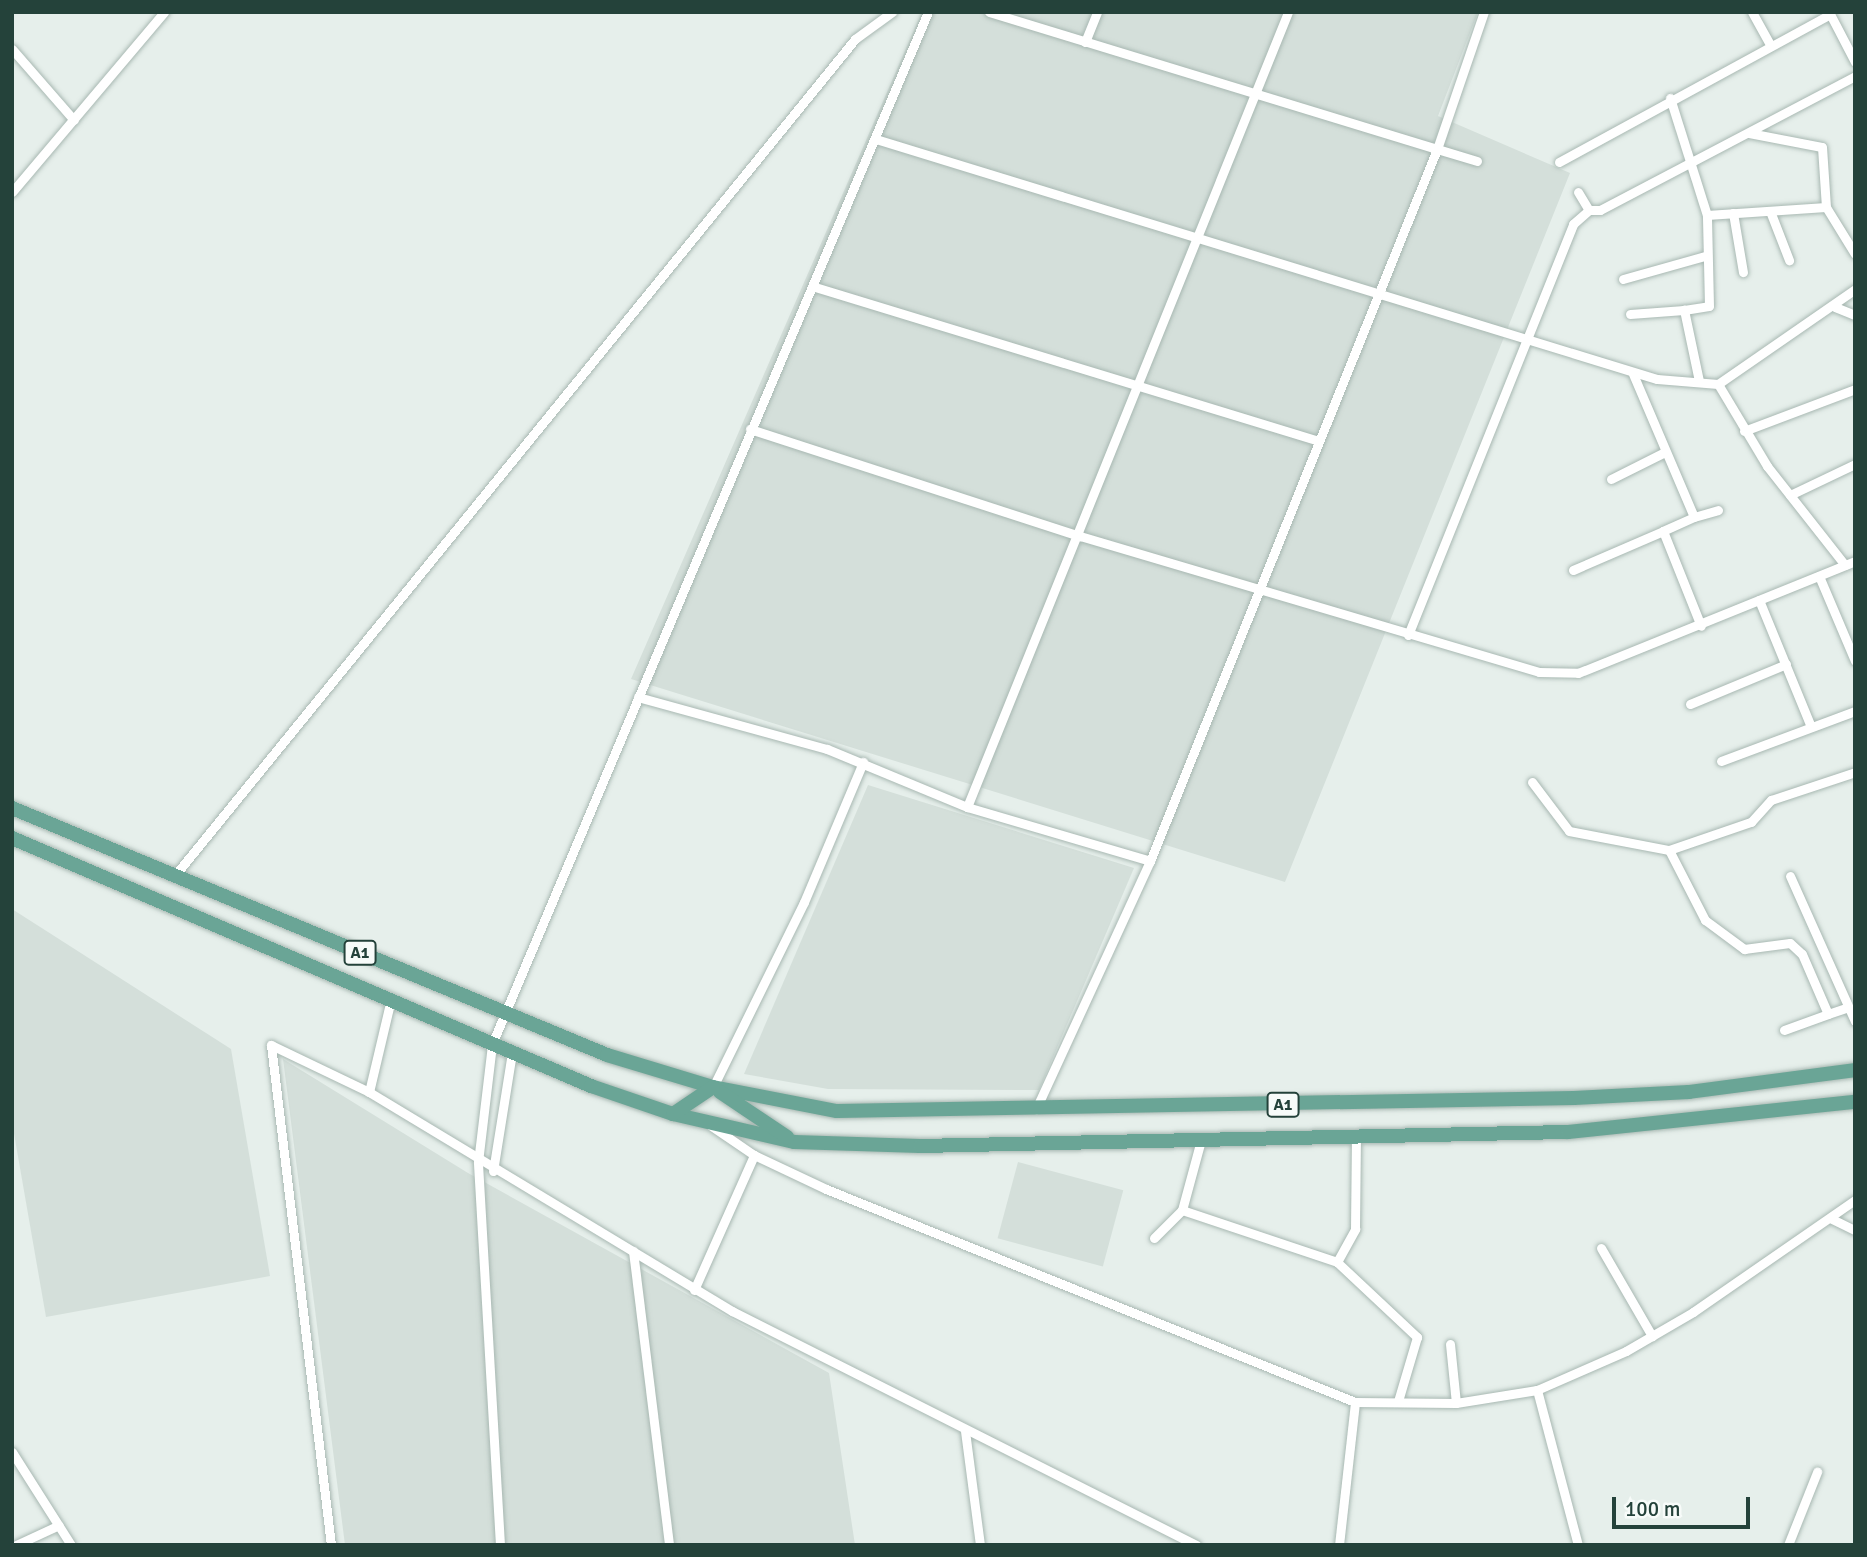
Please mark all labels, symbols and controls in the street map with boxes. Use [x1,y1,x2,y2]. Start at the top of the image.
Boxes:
road number: A1 [342,940,378,965]
road number: A1 [1266,1092,1300,1118]
scale bar [1615,1484,1753,1528]
text: 100 m [1625,1496,1680,1522]

